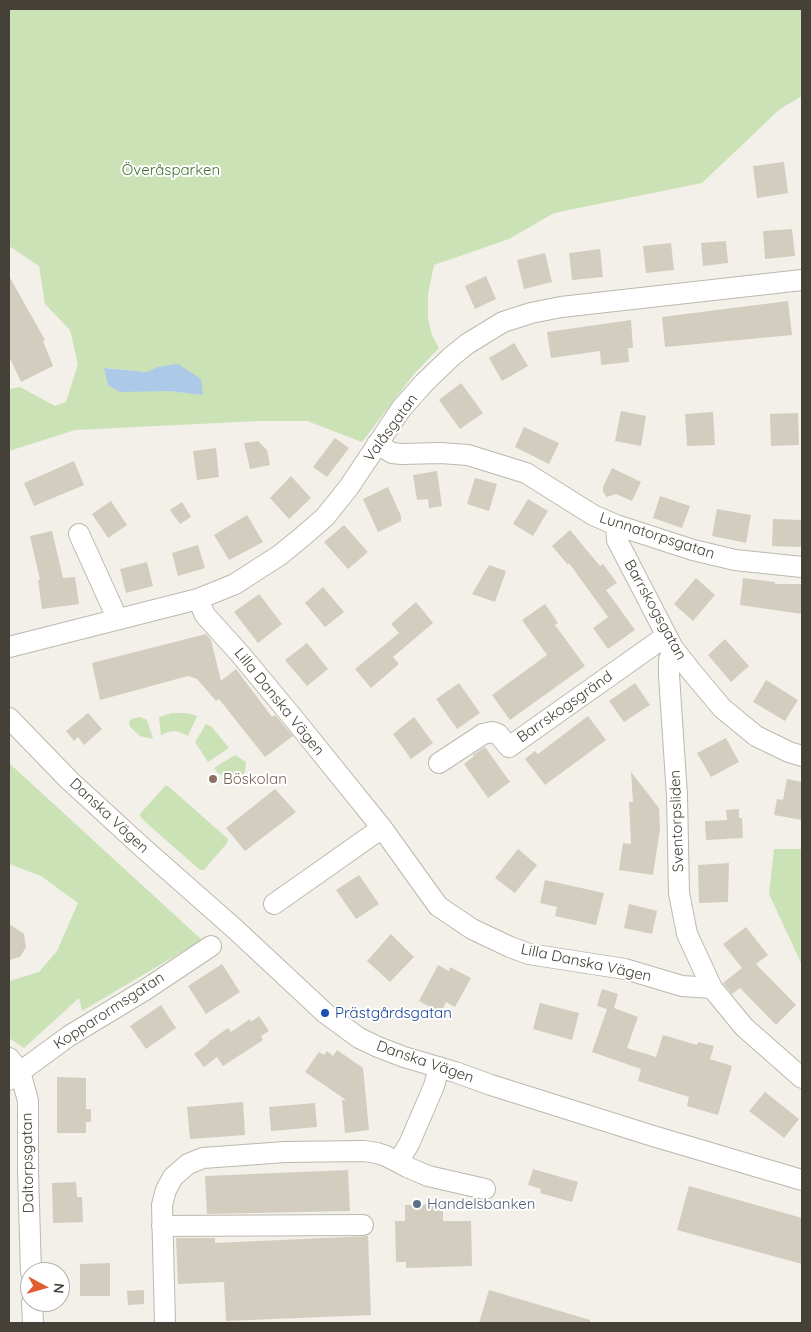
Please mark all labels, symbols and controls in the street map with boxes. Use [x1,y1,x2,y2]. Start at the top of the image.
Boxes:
park label: Överåsparken [122,161,220,179]
street label: Valåsgatan [360,390,422,466]
street label: Lunnatorpsgatan [597,509,717,563]
street label: Barrskogsgatan [620,557,690,663]
street label: Lilla Danska Vägen [230,645,328,759]
street label: Barrskogsgränd [514,667,616,747]
place label: Böskolan [223,770,287,788]
street label: Sventorpsliden [666,770,688,872]
marker: Böskolan [207,773,219,785]
street label: Danska Vägen [66,775,152,857]
street label: Lilla Danska Vägen [519,940,653,986]
street label: Kopparormsgatan [50,968,168,1054]
place label: Prästgårdsgatan [335,1004,452,1022]
marker: Prästgårdsgatan [319,1007,331,1019]
street label: Danska Vägen [374,1037,476,1087]
street label: Daltorpsgatan [18,1113,38,1213]
place label: Handelsbanken [427,1195,535,1213]
marker: Handelsbanken [411,1198,423,1210]
north arrow [20,1262,70,1312]
text: N [49,1282,68,1295]

